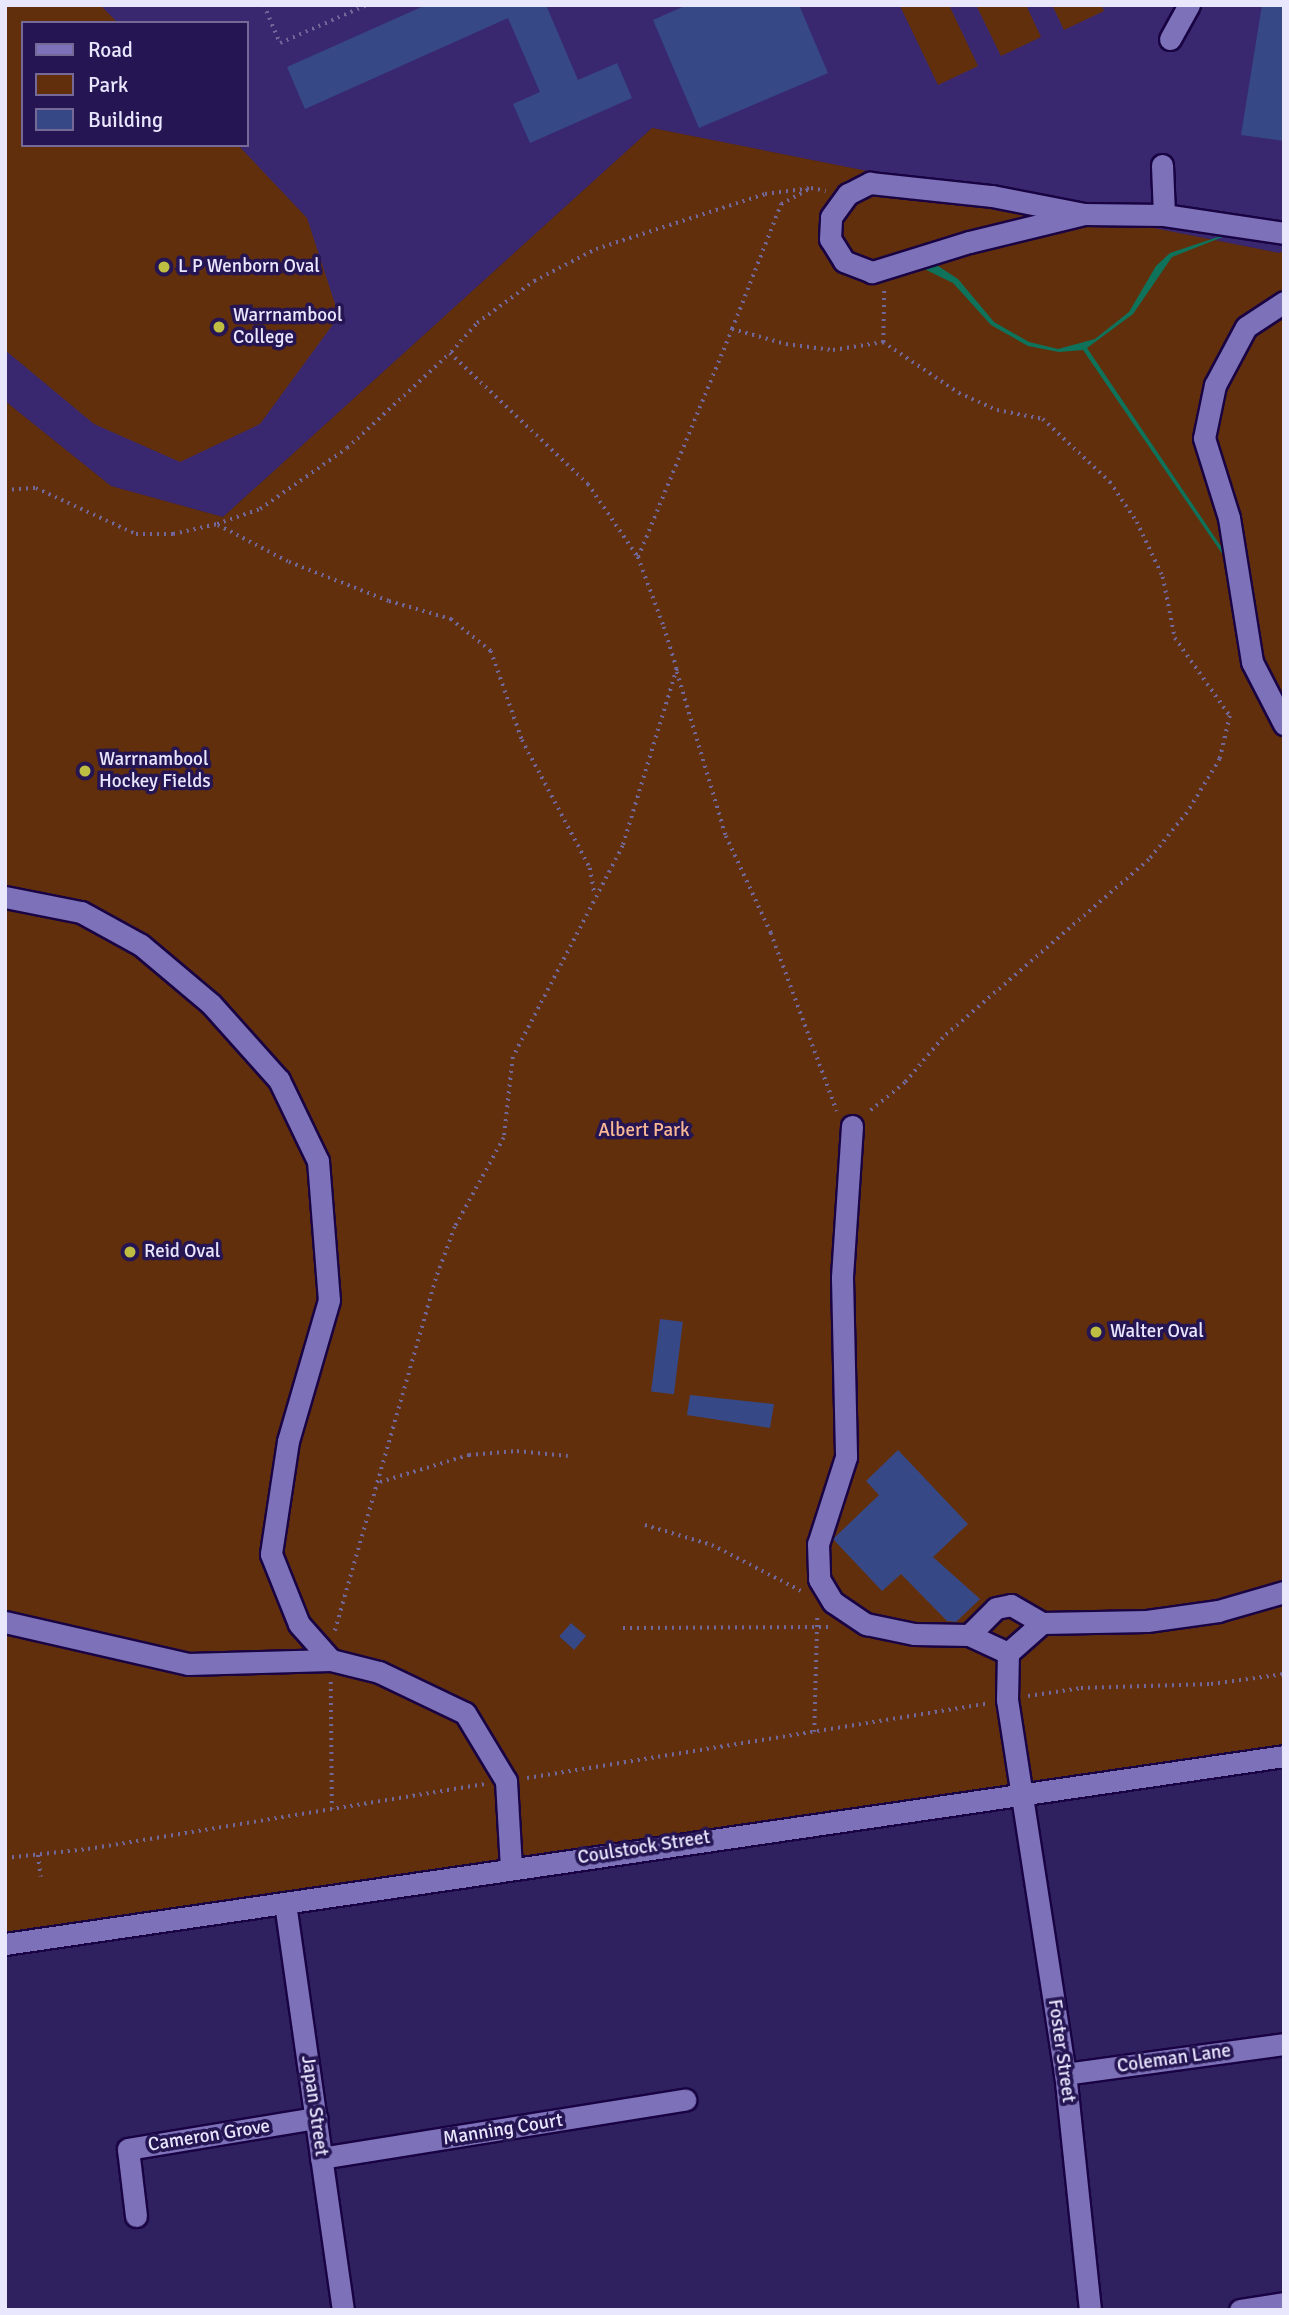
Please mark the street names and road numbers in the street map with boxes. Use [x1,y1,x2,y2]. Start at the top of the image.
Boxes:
street label: Coulstock Street [576,1826,712,1870]
street label: Foster Street [1042,1998,1080,2104]
street label: Coleman Lane [1116,2040,1232,2078]
street label: Japan Street [296,2054,332,2158]
street label: Manning Court [441,2109,565,2151]
street label: Cameron Grove [146,2115,272,2157]

